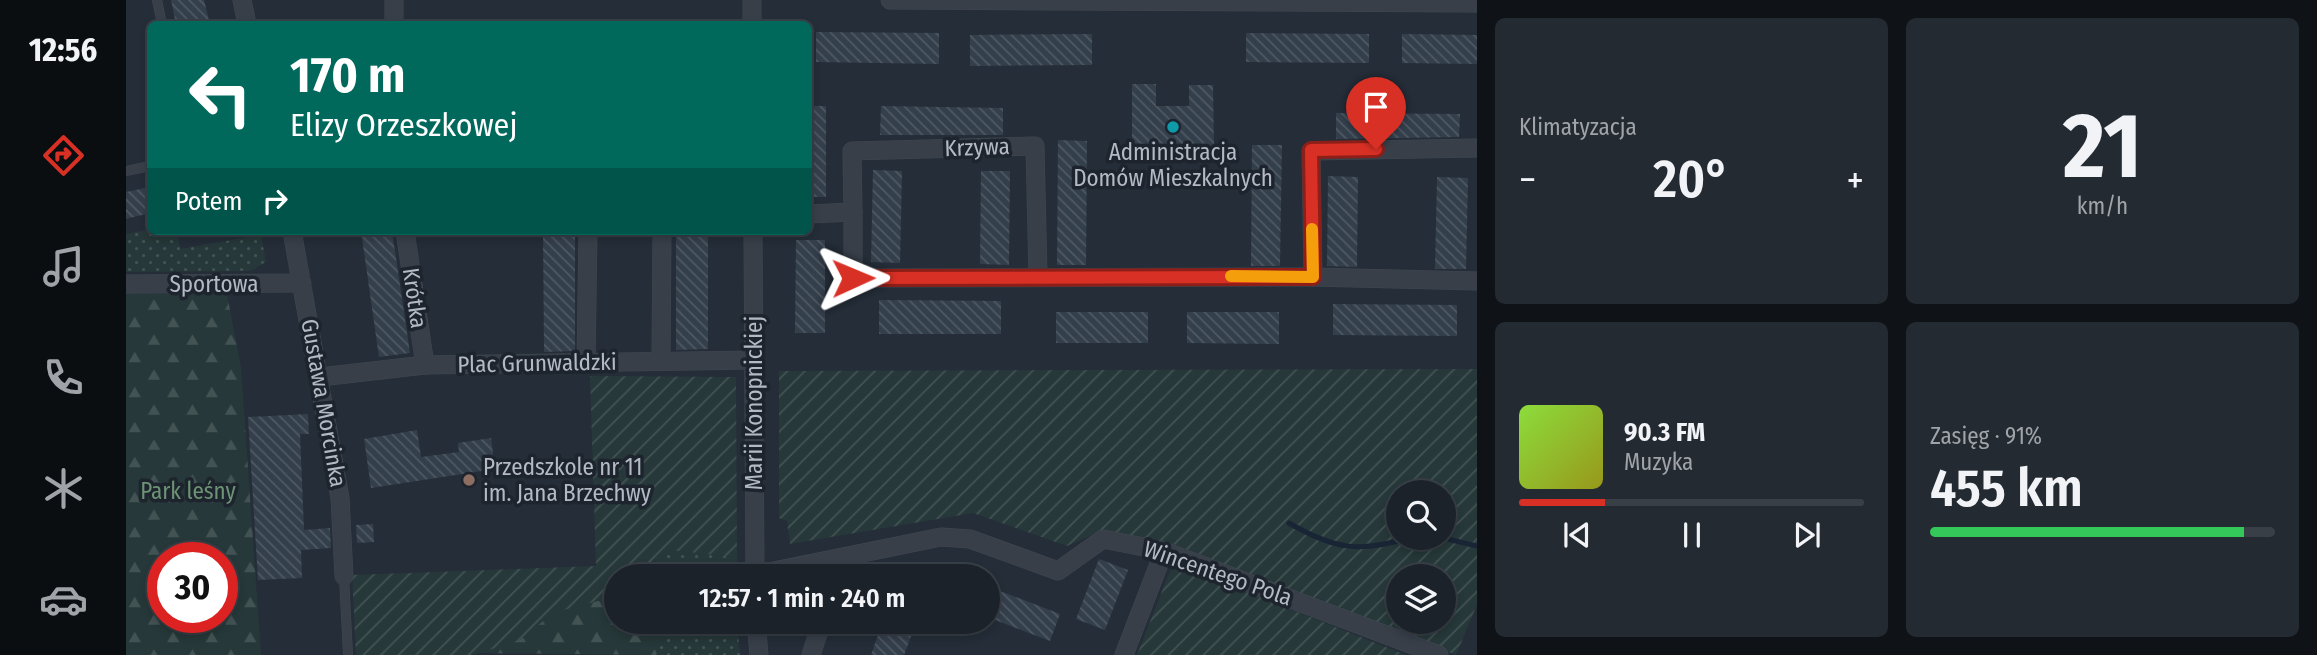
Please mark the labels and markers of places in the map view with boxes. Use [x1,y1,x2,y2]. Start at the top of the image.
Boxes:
pin [1346,77,1406,149]
marker: Administracja Domów Mieszkalnych [1165,119,1181,135]
place label: Administracja Domów Mieszkalnych [1073,138,1273,192]
place label: Przedszkole nr 11 im. Jana Brzechwy [483,453,652,507]
marker: Przedszkole nr 11 im. Jana Brzechwy [461,472,477,488]

